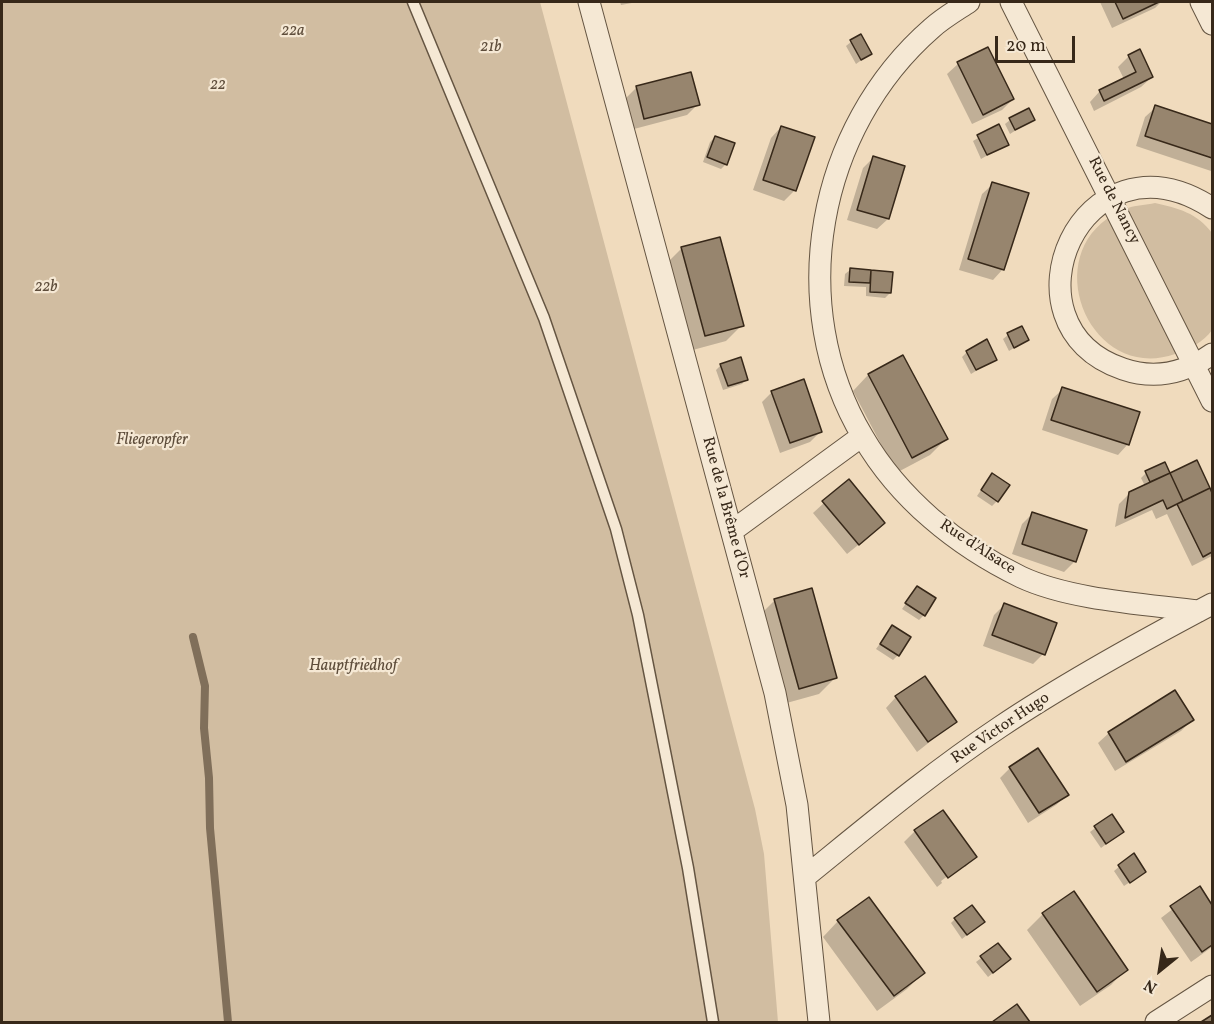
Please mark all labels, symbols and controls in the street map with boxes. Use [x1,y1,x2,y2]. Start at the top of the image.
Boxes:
park label: 22a [281,22,305,42]
scale bar [998,24,1078,62]
text: 20 m [1006,34,1046,59]
park label: 21b [481,38,501,58]
park label: 22 [210,76,226,96]
street label: Rue de Nancy [1083,154,1143,248]
park label: 22b [35,278,57,298]
park label: Fliegeropfer [116,431,188,451]
street label: Rue de la Brême d'Or [697,435,753,581]
street label: Rue d'Alsace [935,516,1019,580]
park label: Hauptfriedhof [309,657,397,677]
street label: Rue Victor Hugo [948,689,1054,769]
north arrow [1130,940,1190,1000]
text: N [1140,973,1162,998]

